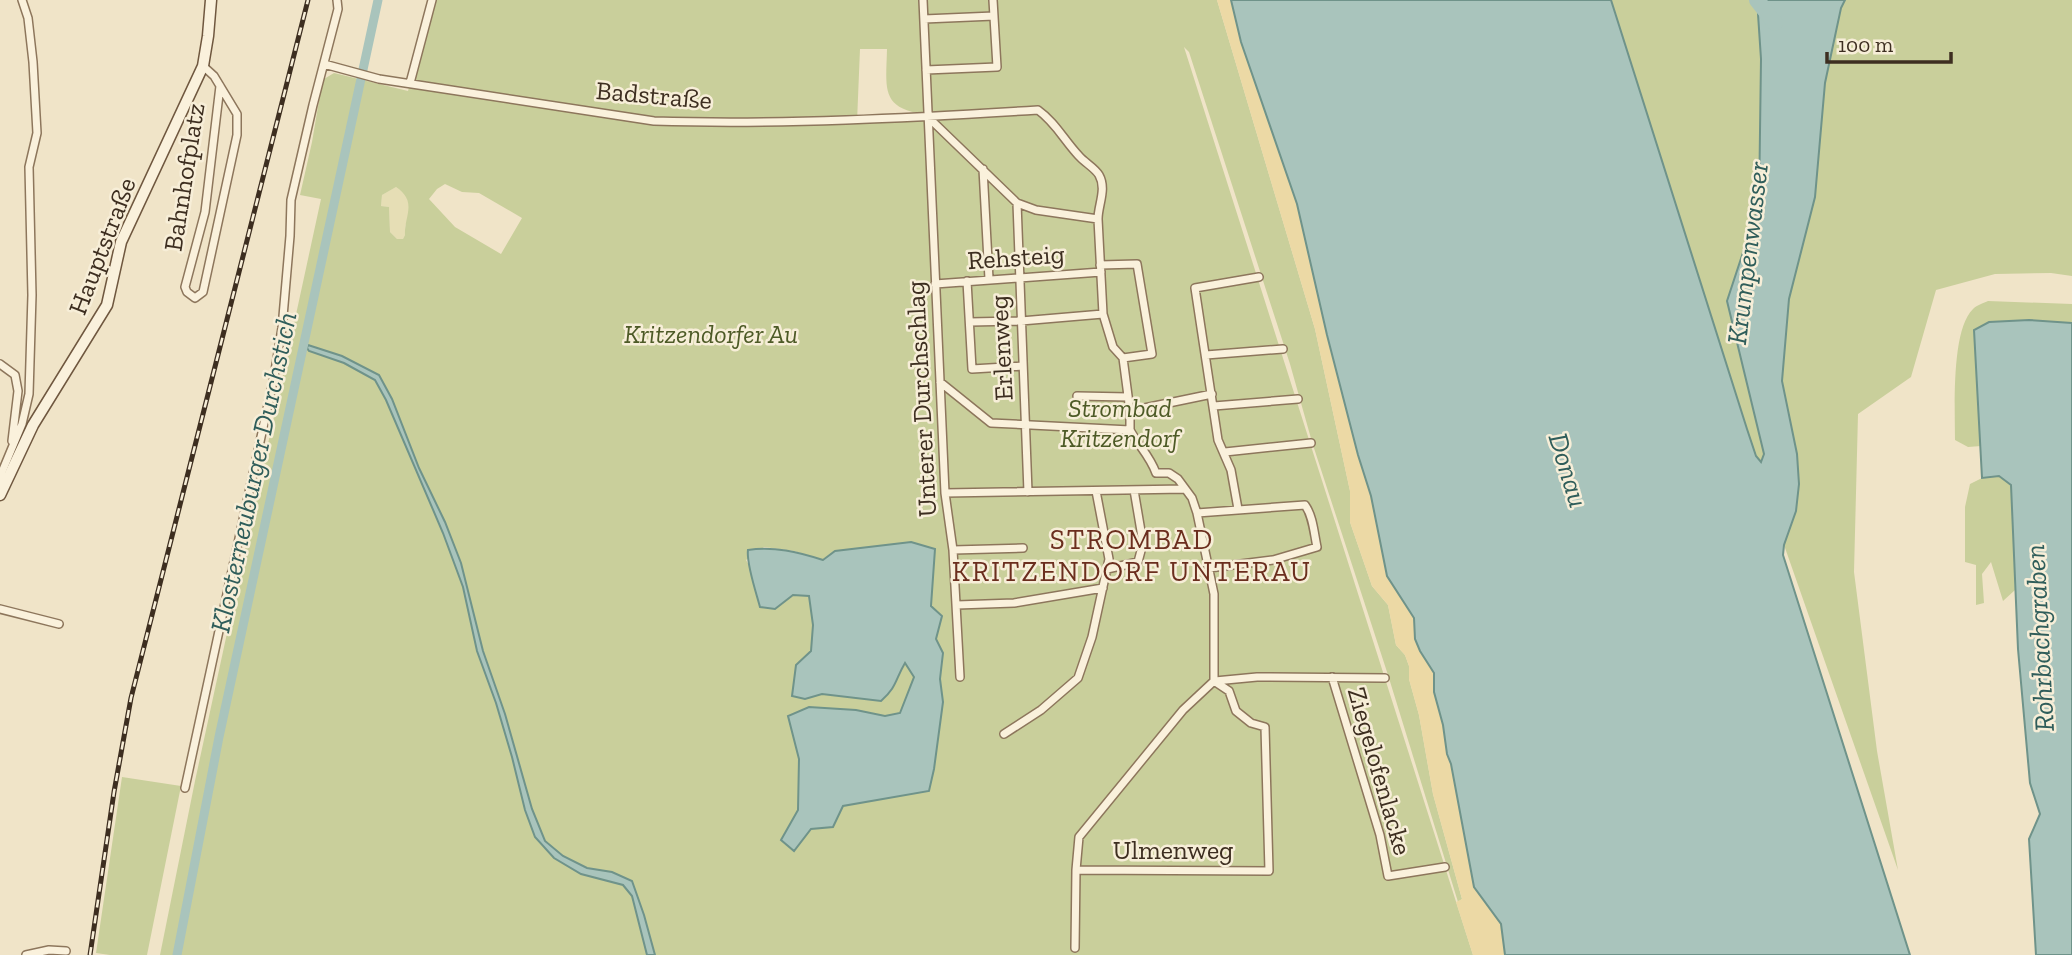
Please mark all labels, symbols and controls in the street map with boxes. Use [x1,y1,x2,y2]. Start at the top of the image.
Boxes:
scale bar [1827,21,1951,65]
text: 100 m [1838,32,1893,57]
street label: Badstraße [595,74,713,116]
street label: Bahnhofplatz [157,101,211,253]
water label: Krumpenwasser [1720,159,1775,346]
street label: Hauptstraße [61,173,143,319]
street label: Rehsteig [966,238,1066,276]
street label: Unterer Durchschlag [899,280,943,518]
street label: Erlenweg [982,294,1020,402]
water label: Klosterneuburger Durchstich [203,309,304,636]
park label: Kritzendorfer Au [624,318,798,350]
park label: Strombad Kritzendorf [1060,392,1183,454]
water label: Donau [1542,429,1595,511]
district label: STROMBAD KRITZENDORF UNTERAU [952,523,1312,588]
water label: Rohrbachgraben [2018,544,2061,732]
street label: Ziegelofenlacke [1341,683,1419,859]
street label: Ulmenweg [1113,834,1233,866]

